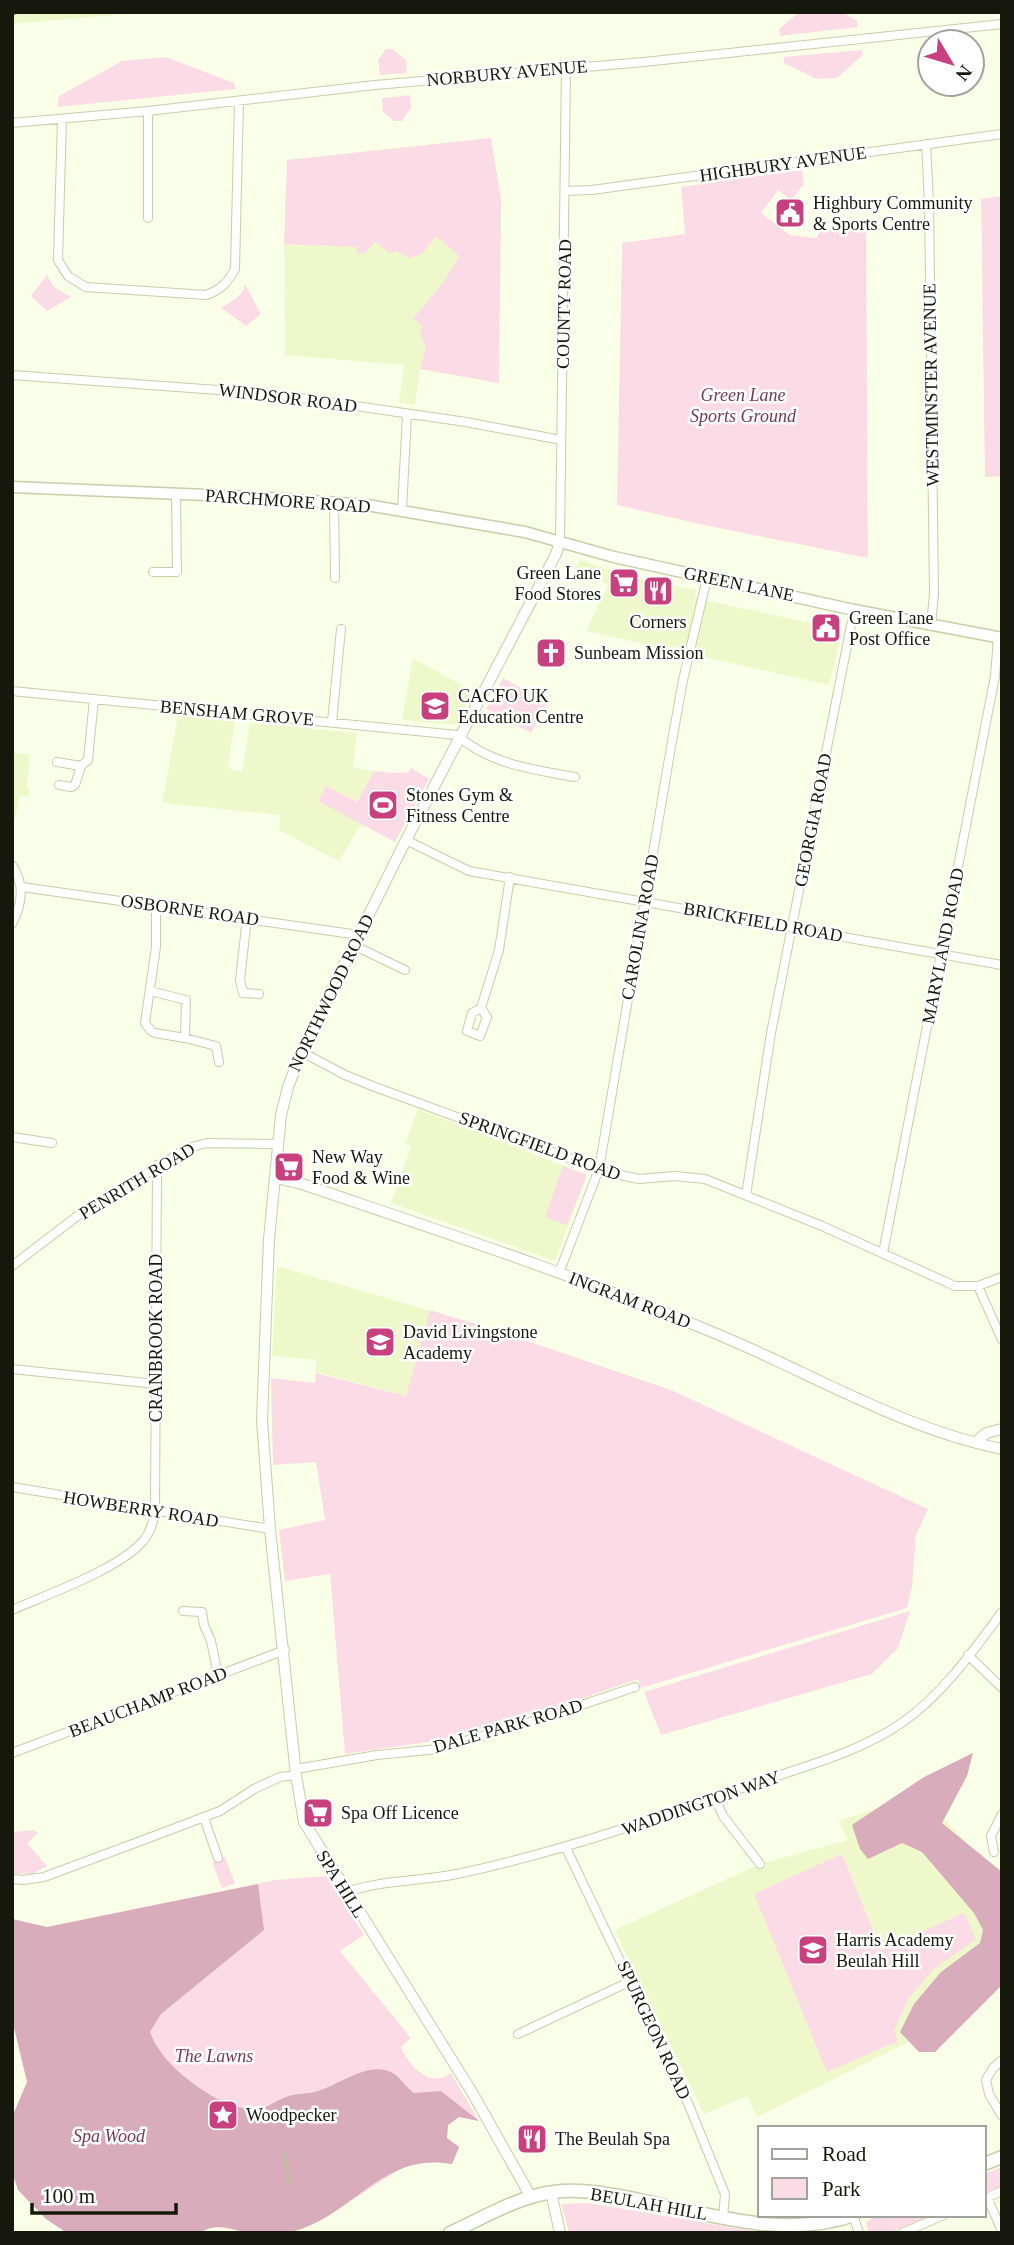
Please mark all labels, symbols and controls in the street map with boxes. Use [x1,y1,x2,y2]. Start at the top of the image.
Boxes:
north arrow [916,28,986,98]
street label: NORBURY AVENUE [426,56,588,90]
text: N [951,61,977,85]
street label: HIGHBURY AVENUE [698,142,868,186]
place label: Highbury Community & Sports Centre [813,193,973,234]
public building icon: Highbury Community & Sports Centre [773,196,807,230]
street label: COUNTY ROAD [553,239,575,369]
street label: WESTMINSTER AVENUE [919,283,943,487]
street label: WINDSOR ROAD [218,380,358,416]
park label: Green Lane Sports Ground [690,385,797,426]
street label: PARCHMORE ROAD [205,485,371,517]
place label: Green Lane Food Stores [514,563,601,604]
street label: GREEN LANE [682,563,796,605]
supermarket icon: Green Lane Food Stores [607,566,641,600]
restaurant icon: Corners [641,574,675,608]
place label: Green Lane Post Office [849,608,933,649]
public building icon: Green Lane Post Office [809,611,843,645]
place label: Corners [630,612,687,632]
church icon: Sunbeam Mission [534,636,568,670]
place label: Sunbeam Mission [574,643,704,663]
place label: CACFO UK Education Centre [458,686,583,727]
school or university icon: CACFO UK Education Centre [418,689,452,723]
street label: BENSHAM GROVE [159,696,315,730]
street label: GEORGIA ROAD [790,752,836,888]
place label: Stones Gym & Fitness Centre [406,785,513,826]
sports icon: Stones Gym & Fitness Centre [366,788,400,822]
street label: CAROLINA ROAD [617,853,663,1001]
street label: MARYLAND ROAD [918,866,968,1026]
street label: OSBORNE ROAD [120,890,260,930]
street label: BRICKFIELD ROAD [682,898,844,946]
street label: NORTHWOOD ROAD [284,911,378,1075]
street label: SPRINGFIELD ROAD [456,1107,624,1185]
street label: PENRITH ROAD [75,1139,199,1223]
place label: New Way Food & Wine [312,1147,410,1188]
supermarket icon: New Way Food & Wine [272,1150,306,1184]
street label: CRANBROOK ROAD [146,1254,166,1422]
street label: INGRAM ROAD [566,1268,694,1332]
place label: David Livingstone Academy [403,1322,537,1363]
school or university icon: David Livingstone Academy [363,1325,397,1359]
street label: HOWBERRY ROAD [62,1487,220,1531]
street label: BEAUCHAMP ROAD [66,1663,230,1741]
street label: DALE PARK ROAD [431,1695,585,1757]
street label: WADDINGTON WAY [619,1766,783,1840]
supermarket icon: Spa Off Licence [301,1796,335,1830]
place label: Spa Off Licence [341,1803,459,1823]
street label: SPA HILL [312,1847,370,1921]
place label: Harris Academy Beulah Hill [836,1930,953,1971]
school or university icon: Harris Academy Beulah Hill [796,1933,830,1967]
street label: SPURGEON ROAD [613,1958,695,2102]
park label: The Lawns [175,2046,253,2066]
place icon: Woodpecker [206,2098,240,2132]
place label: Woodpecker [246,2105,337,2125]
restaurant icon: The Beulah Spa [515,2122,549,2156]
park label: Spa Wood [73,2126,146,2146]
legend [758,2126,986,2217]
place label: The Beulah Spa [555,2129,670,2149]
text: Road [822,2142,867,2166]
scale bar [32,2172,175,2216]
text: Park [822,2177,861,2201]
text: 100 m [42,2184,95,2208]
street label: BEULAH HILL [589,2184,709,2224]

